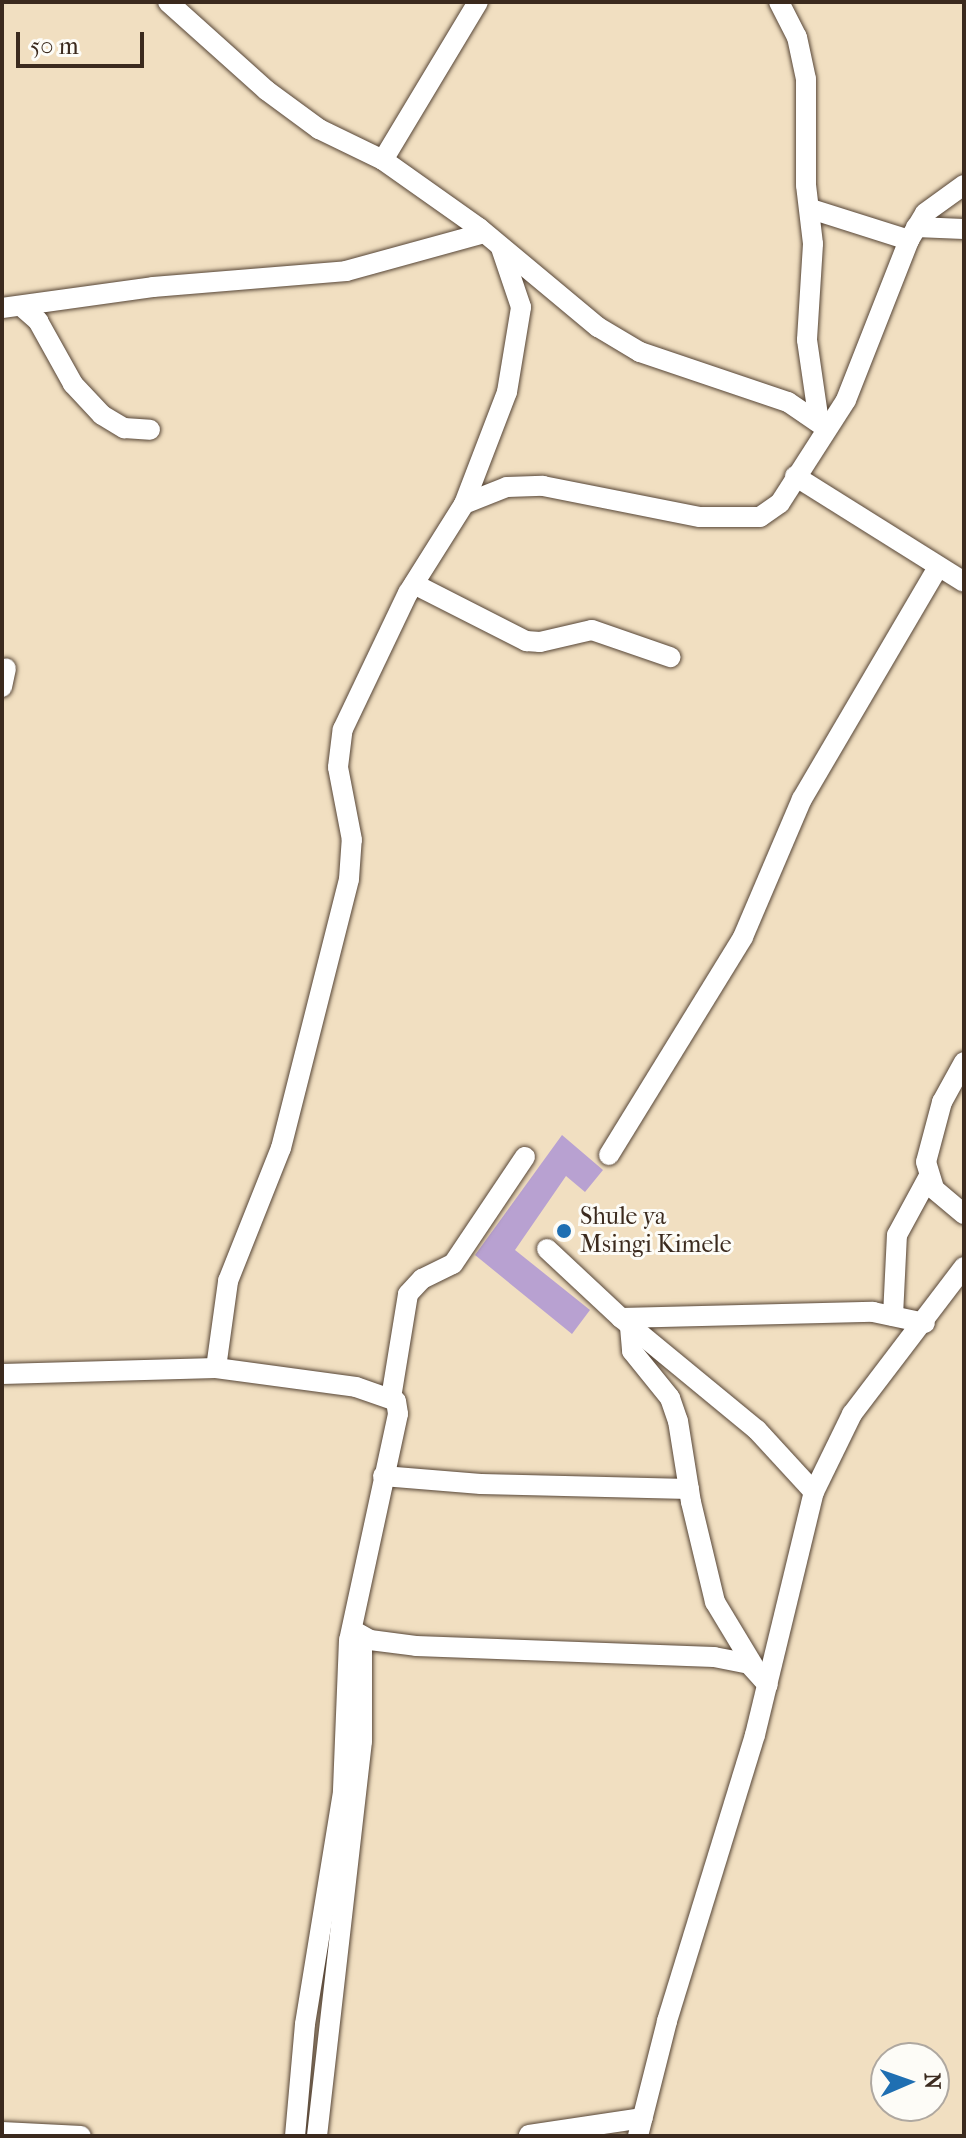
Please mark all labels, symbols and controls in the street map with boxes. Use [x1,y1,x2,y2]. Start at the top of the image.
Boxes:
scale bar [20,16,148,66]
text: 50 m [30,32,79,60]
place label: Shule ya Msingi Kimele [580,1203,732,1259]
marker: Shule ya Msingi Kimele [555,1222,573,1240]
north arrow [870,2042,950,2122]
text: N [919,2072,945,2090]

